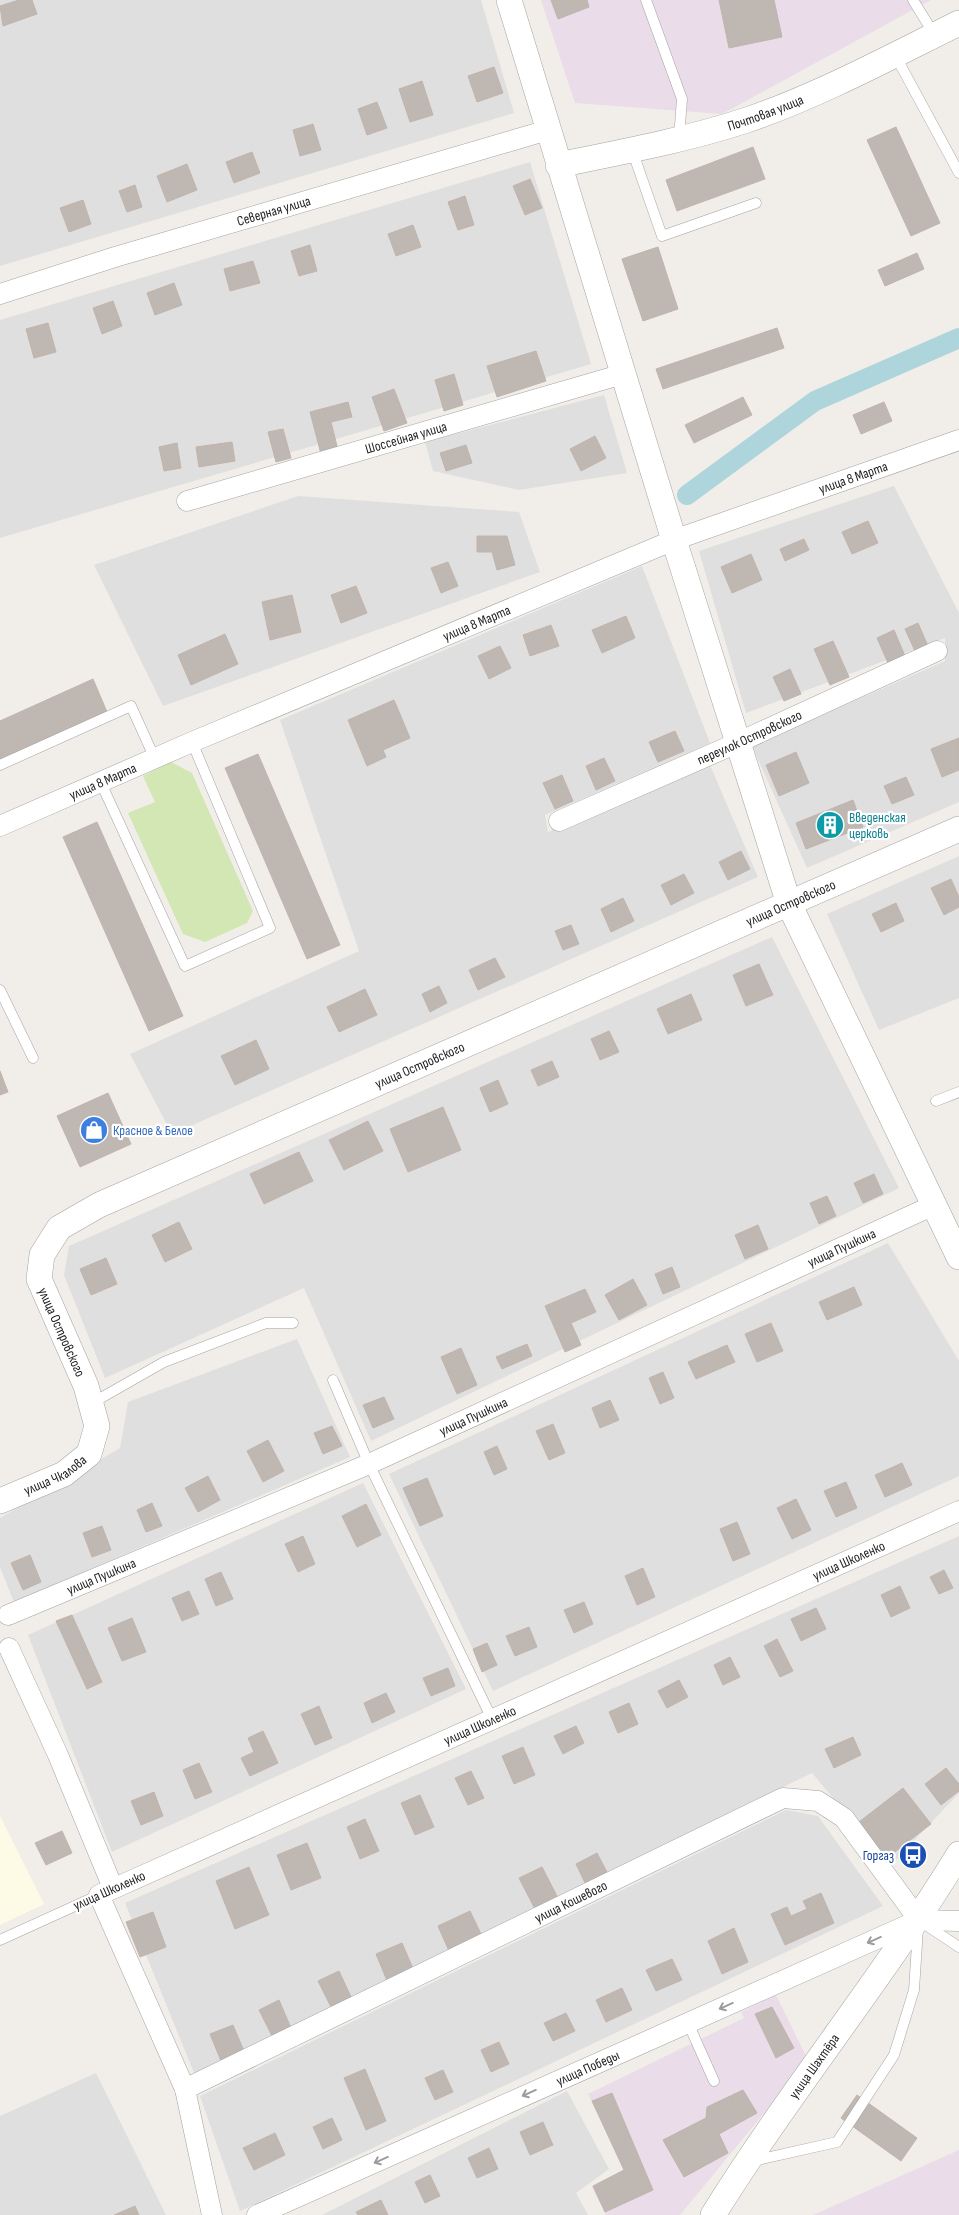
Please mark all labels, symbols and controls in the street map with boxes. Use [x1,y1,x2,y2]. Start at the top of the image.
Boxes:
street label: Почтовая улица [725,91,806,135]
street label: Северная улица [235,192,312,230]
street label: Шоссейная улица [363,418,449,458]
street label: улица 8 Марта [817,458,890,498]
street label: улица 8 Марта [440,602,513,645]
street label: переулок Островского [695,706,805,768]
street label: улица 8 Марта [66,759,139,804]
place label: Введенская церковь [849,809,906,842]
building icon: Введенская церковь [815,810,845,840]
street label: улица Островского [743,876,838,930]
street label: улица Островского [372,1038,467,1092]
shop icon: Красное & Белое [79,1115,109,1145]
place label: Красное & Белое [113,1122,193,1139]
street label: улица Пушкина [805,1225,879,1271]
street label: улица Островского [34,1285,89,1380]
street label: улица Пушкина [437,1394,510,1440]
street label: улица Чкалова [21,1451,90,1499]
street label: улица Школенко [810,1537,888,1584]
street label: улица Пушкина [64,1554,139,1598]
street label: улица Школенко [441,1702,519,1749]
bus stop icon: Горгаз [898,1840,928,1870]
place label: Горгаз [863,1847,894,1864]
street label: улица Школенко [70,1867,148,1914]
street label: улица Кошевого [532,1877,610,1927]
one-way arrow [867,1935,882,1945]
one-way arrow [719,2001,734,2011]
street label: улица Шахтёра [785,2031,843,2102]
street label: улица Победы [553,2047,622,2090]
one-way arrow [522,2089,537,2099]
one-way arrow [374,2155,389,2165]

